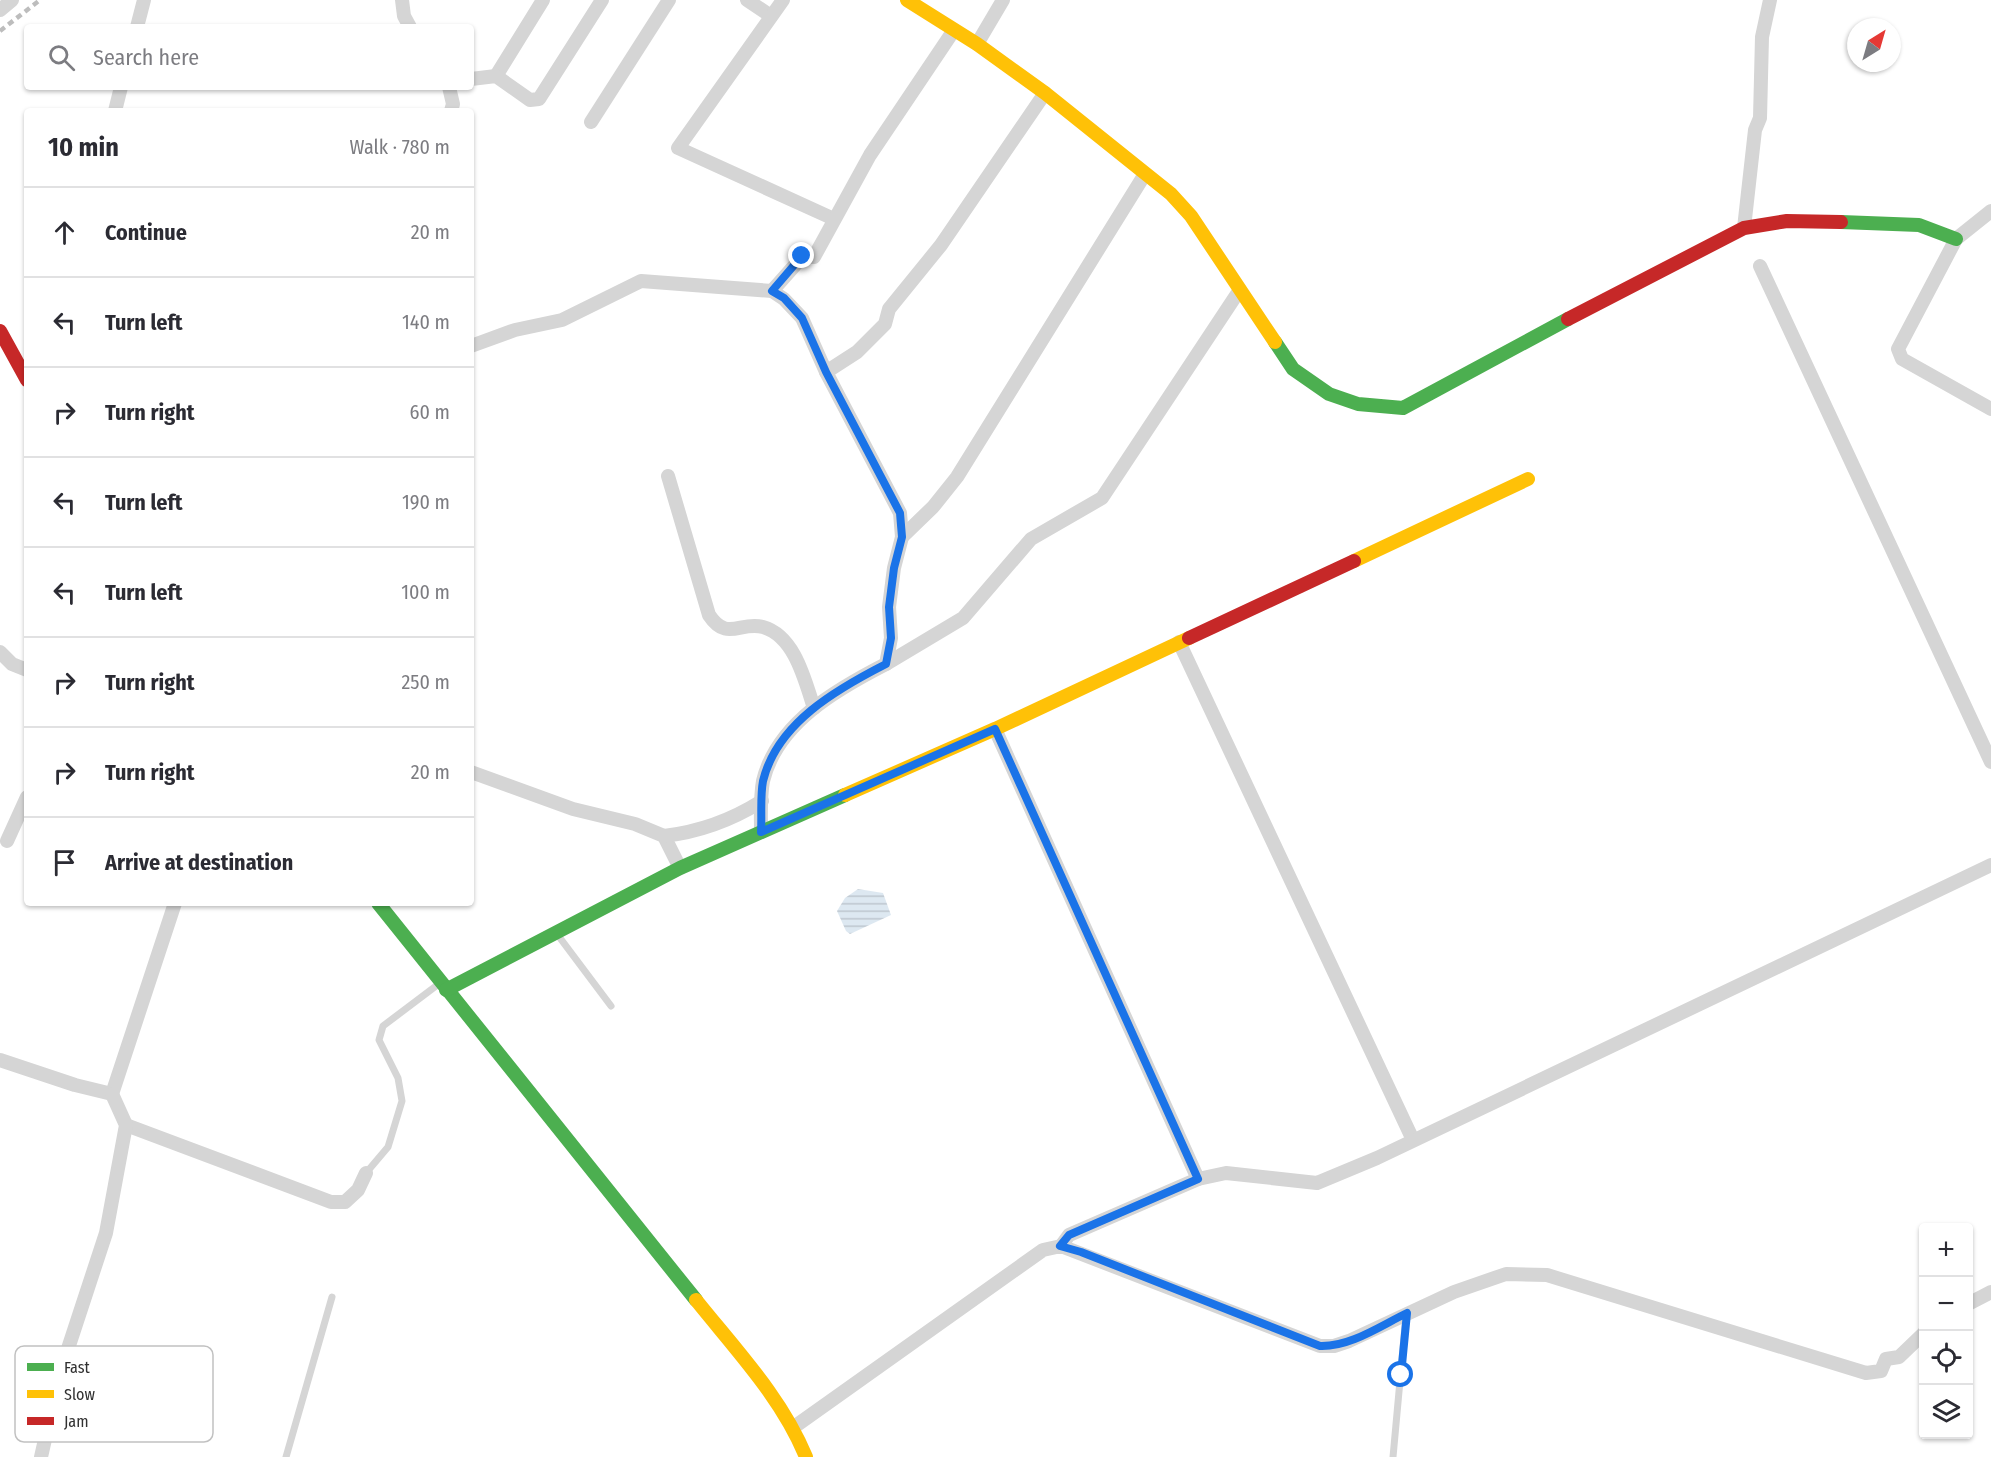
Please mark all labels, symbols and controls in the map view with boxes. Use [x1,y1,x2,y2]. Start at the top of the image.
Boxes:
north arrow [1847,18,1901,72]
search box [24,24,474,90]
icon: search [45,41,78,74]
text: Search here [93,44,199,71]
text: 10 min [48,132,119,163]
text: Walk · 780 m [350,135,450,159]
icon: ahead [48,216,81,249]
text: Continue [105,219,187,246]
text: 20 m [411,220,450,244]
route end [788,242,814,268]
icon: left [48,306,81,339]
text: Turn left [105,309,183,336]
text: 140 m [402,310,450,334]
icon: right [48,396,81,429]
text: Turn right [105,399,194,426]
text: 60 m [410,400,450,424]
icon: left [48,486,81,519]
text: Turn left [105,489,183,516]
text: 190 m [402,490,450,514]
icon: left [48,576,81,609]
text: Turn left [105,579,183,606]
text: 100 m [401,580,450,604]
icon: right [48,666,81,699]
text: Turn right [105,669,194,696]
text: 250 m [402,670,450,694]
icon: right [48,756,81,789]
text: Turn right [105,759,194,786]
text: 20 m [411,760,450,784]
icon: arrive [48,846,81,879]
text: Arrive at destination [105,849,293,876]
map controls [1919,1223,1973,1439]
button: + [1919,1223,1973,1277]
button: − [1919,1277,1973,1331]
button: locate [1919,1331,1973,1385]
legend [15,1346,213,1442]
text: Fast [64,1358,91,1377]
route start [1387,1361,1413,1387]
text: Slow [64,1385,95,1404]
button: layers [1919,1385,1973,1439]
text: Jam [64,1412,89,1431]

